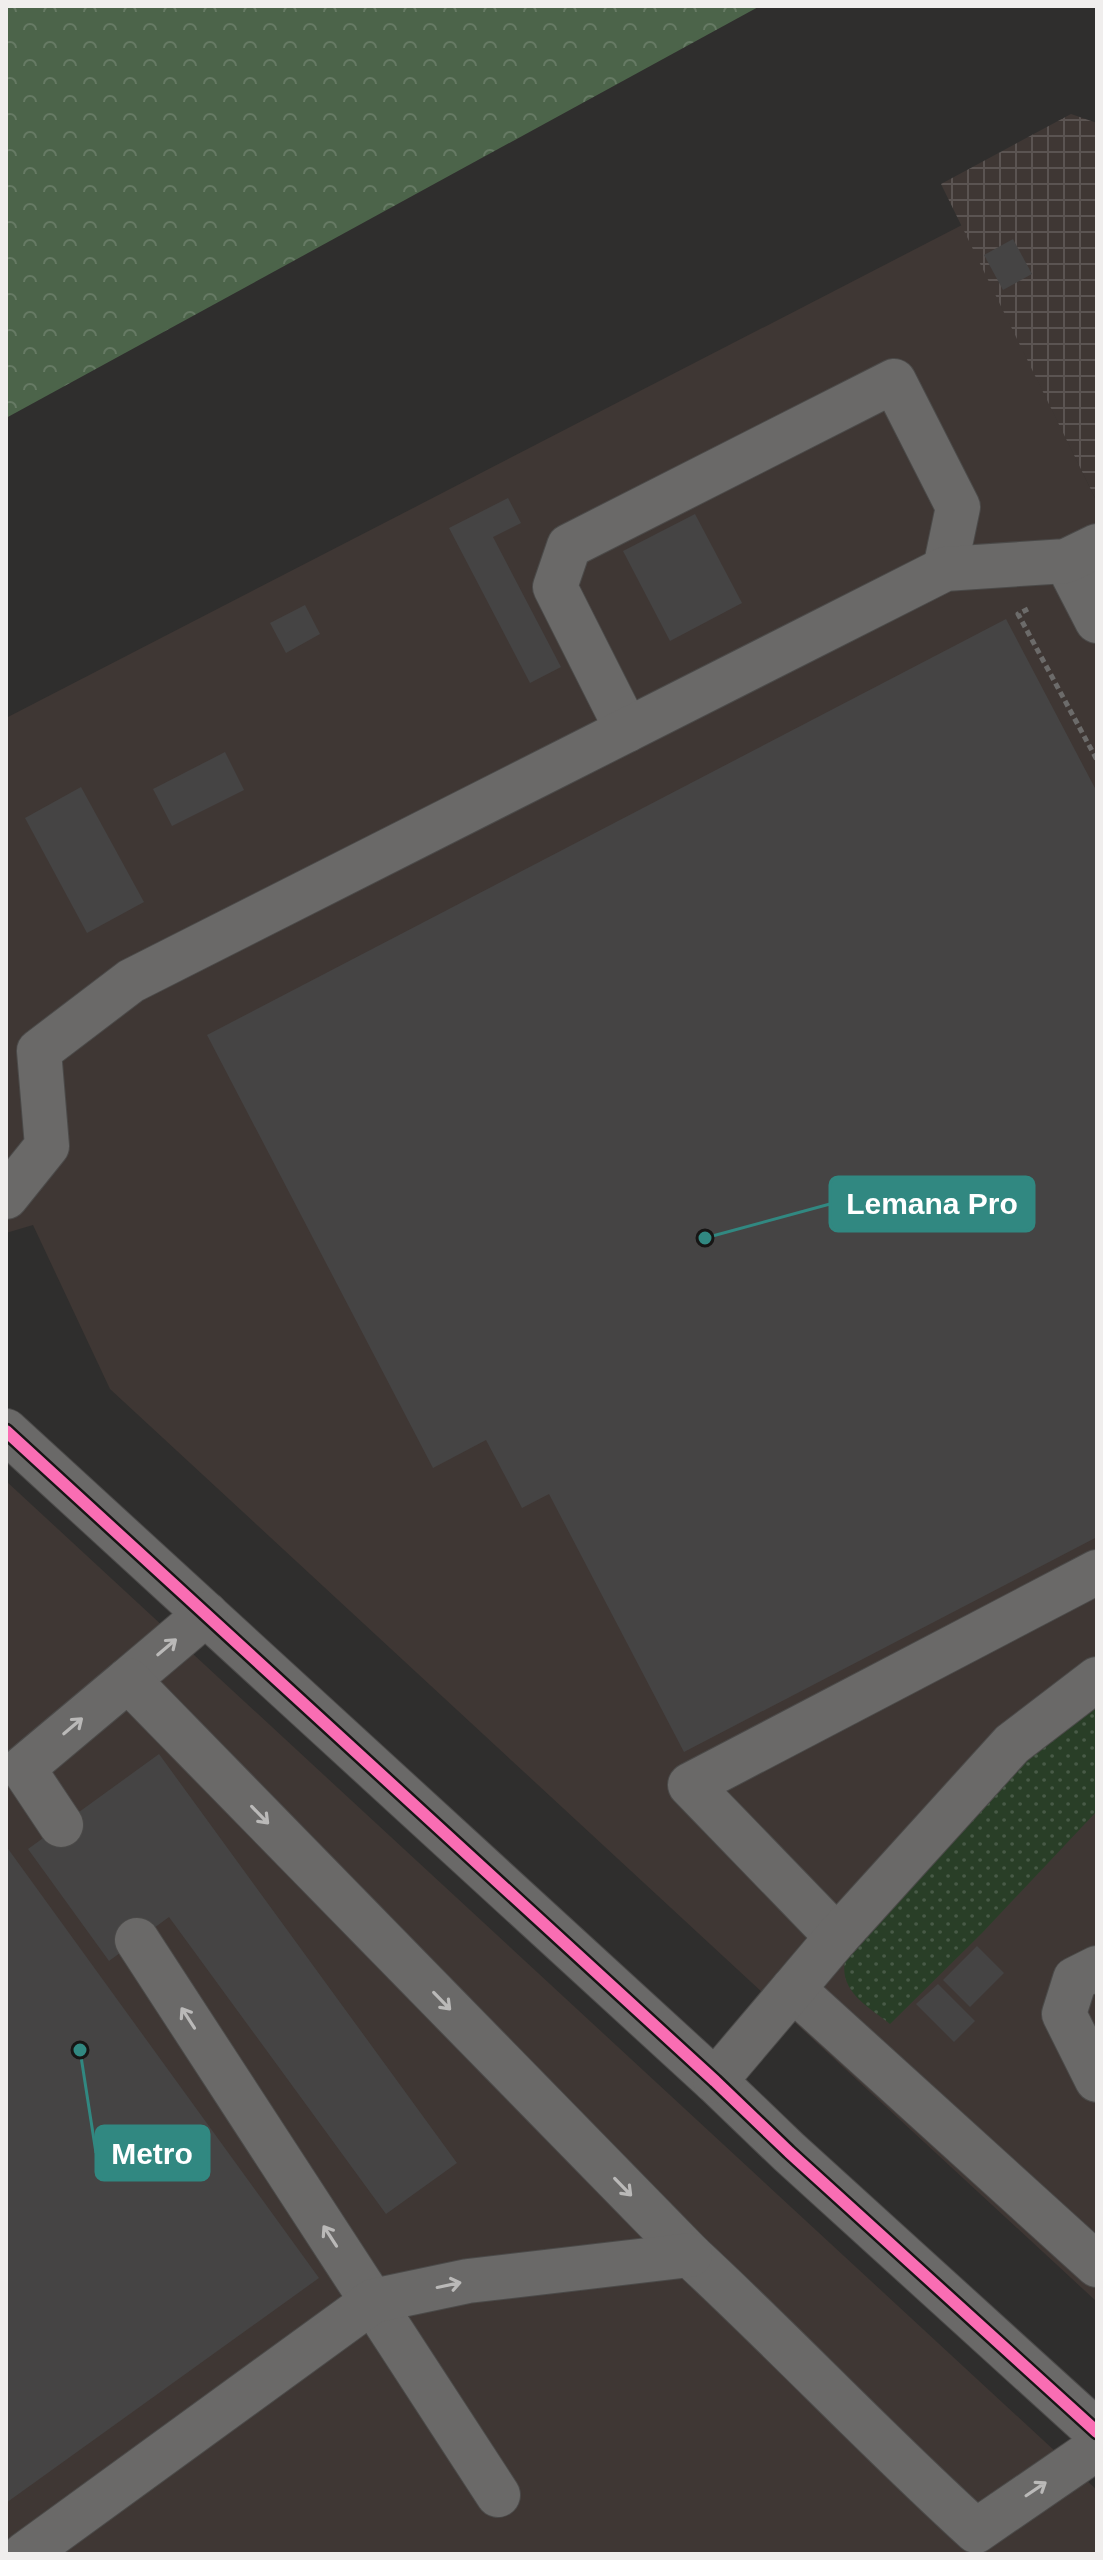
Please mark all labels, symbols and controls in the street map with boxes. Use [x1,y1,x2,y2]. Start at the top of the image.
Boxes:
callout: Lemana Pro [830,1177,1034,1231]
text: Lemana Pro [846,1187,1018,1220]
one-way arrow [156,1638,177,1656]
one-way arrow [63,1717,83,1735]
one-way arrow [250,1805,269,1824]
one-way arrow [432,1991,451,2011]
one-way arrow [180,2007,196,2030]
callout: Metro [96,2126,209,2180]
text: Metro [111,2137,193,2170]
one-way arrow [613,2177,632,2196]
one-way arrow [322,2225,338,2248]
one-way arrow [436,2277,461,2292]
one-way arrow [1025,2481,1047,2497]

